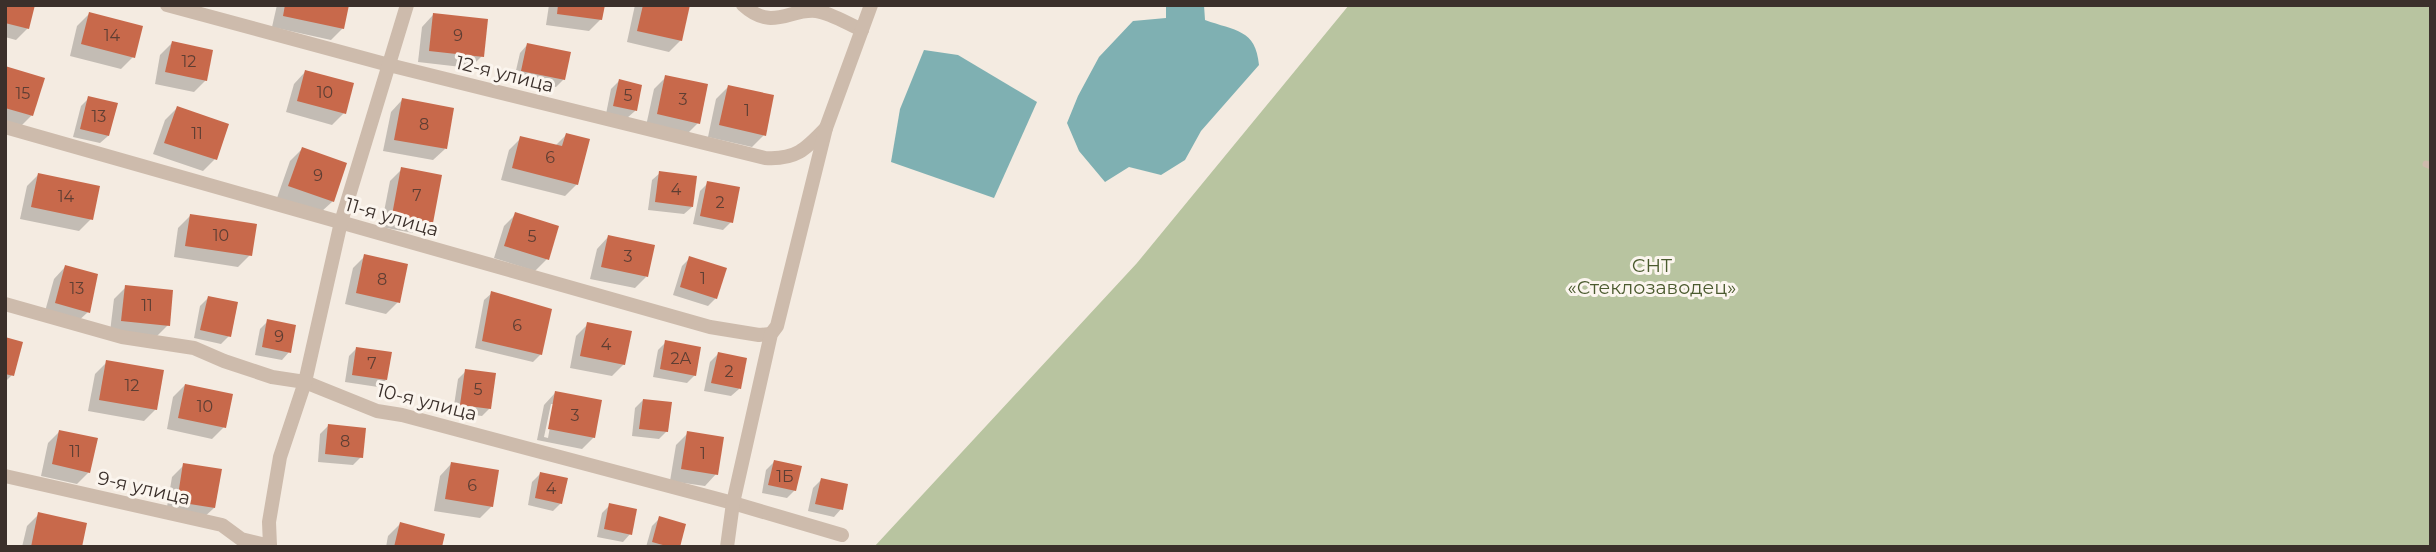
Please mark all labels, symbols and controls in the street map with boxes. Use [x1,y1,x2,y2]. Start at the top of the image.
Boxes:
house number: 14 [104,26,121,45]
house number: 9 [453,26,463,45]
street label: 12-я улица [454,51,556,97]
house number: 12 [182,52,196,71]
house number: 10 [317,83,333,102]
house number: 15 [16,84,30,103]
house number: 5 [623,86,633,105]
house number: 3 [678,90,688,109]
house number: 1 [744,101,750,120]
house number: 13 [92,107,106,126]
house number: 8 [419,115,429,134]
house number: 11 [191,124,203,143]
house number: 6 [545,148,555,167]
house number: 9 [313,166,323,185]
house number: 4 [671,180,682,199]
house number: 7 [412,186,422,205]
house number: 14 [58,187,75,206]
street label: 11-я улица [343,193,441,241]
house number: 2 [715,193,725,212]
house number: 10 [213,226,229,245]
house number: 5 [527,227,537,246]
house number: 3 [623,247,633,266]
park label: СНТ «Стеклозаводец» [1568,254,1736,299]
house number: 1 [700,269,706,288]
house number: 8 [377,270,387,289]
house number: 13 [70,279,84,298]
house number: 11 [141,296,153,315]
house number: 6 [512,316,522,335]
house number: 9 [274,327,284,346]
house number: 4 [601,335,612,354]
house number: 2А [671,349,692,368]
house number: 7 [367,354,377,373]
house number: 2 [724,362,734,381]
house number: 12 [125,376,139,395]
street label: 10-я улица [375,378,479,426]
house number: 5 [473,380,483,399]
house number: 10 [197,397,213,416]
house number: 3 [570,406,580,425]
house number: 8 [340,432,350,451]
house number: 11 [69,442,81,461]
house number: 1 [700,444,706,463]
street label: 9-я улица [95,466,193,510]
house number: 1Б [776,467,794,486]
house number: 6 [467,476,477,495]
house number: 4 [546,479,557,498]

